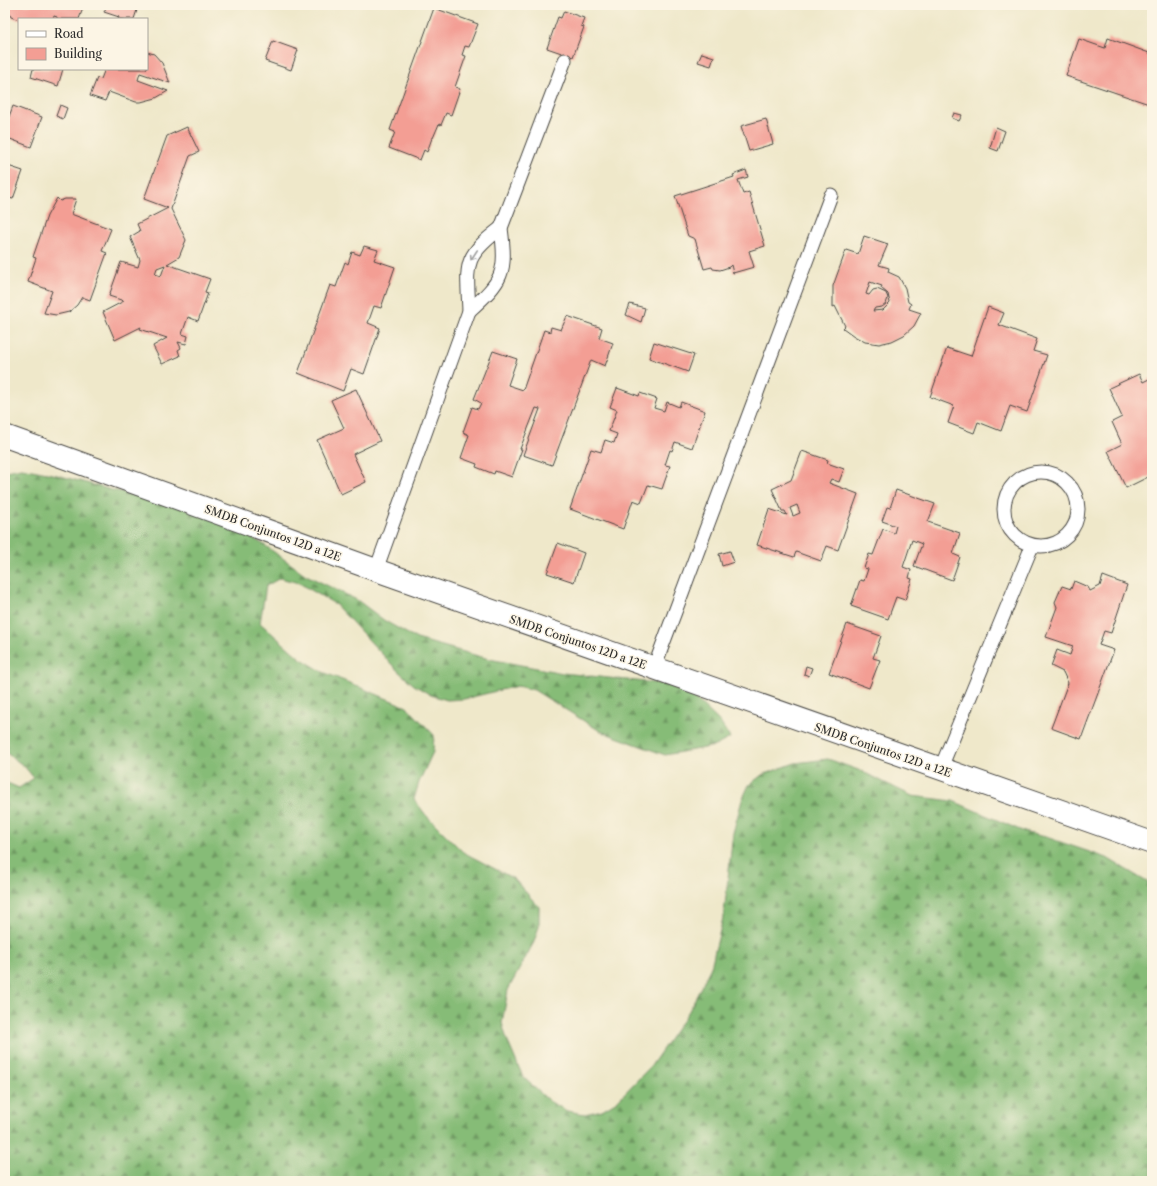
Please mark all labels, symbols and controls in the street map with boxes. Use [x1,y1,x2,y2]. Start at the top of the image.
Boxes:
legend [18,18,148,70]
text: Road [54,26,84,41]
text: Building [54,46,102,61]
one-way arrow [469,249,477,261]
street label: SMDB Conjuntos 12D a 12E [203,502,344,564]
street label: SMDB Conjuntos 12D a 12E [508,612,649,672]
street label: SMDB Conjuntos 12D a 12E [813,720,954,780]

